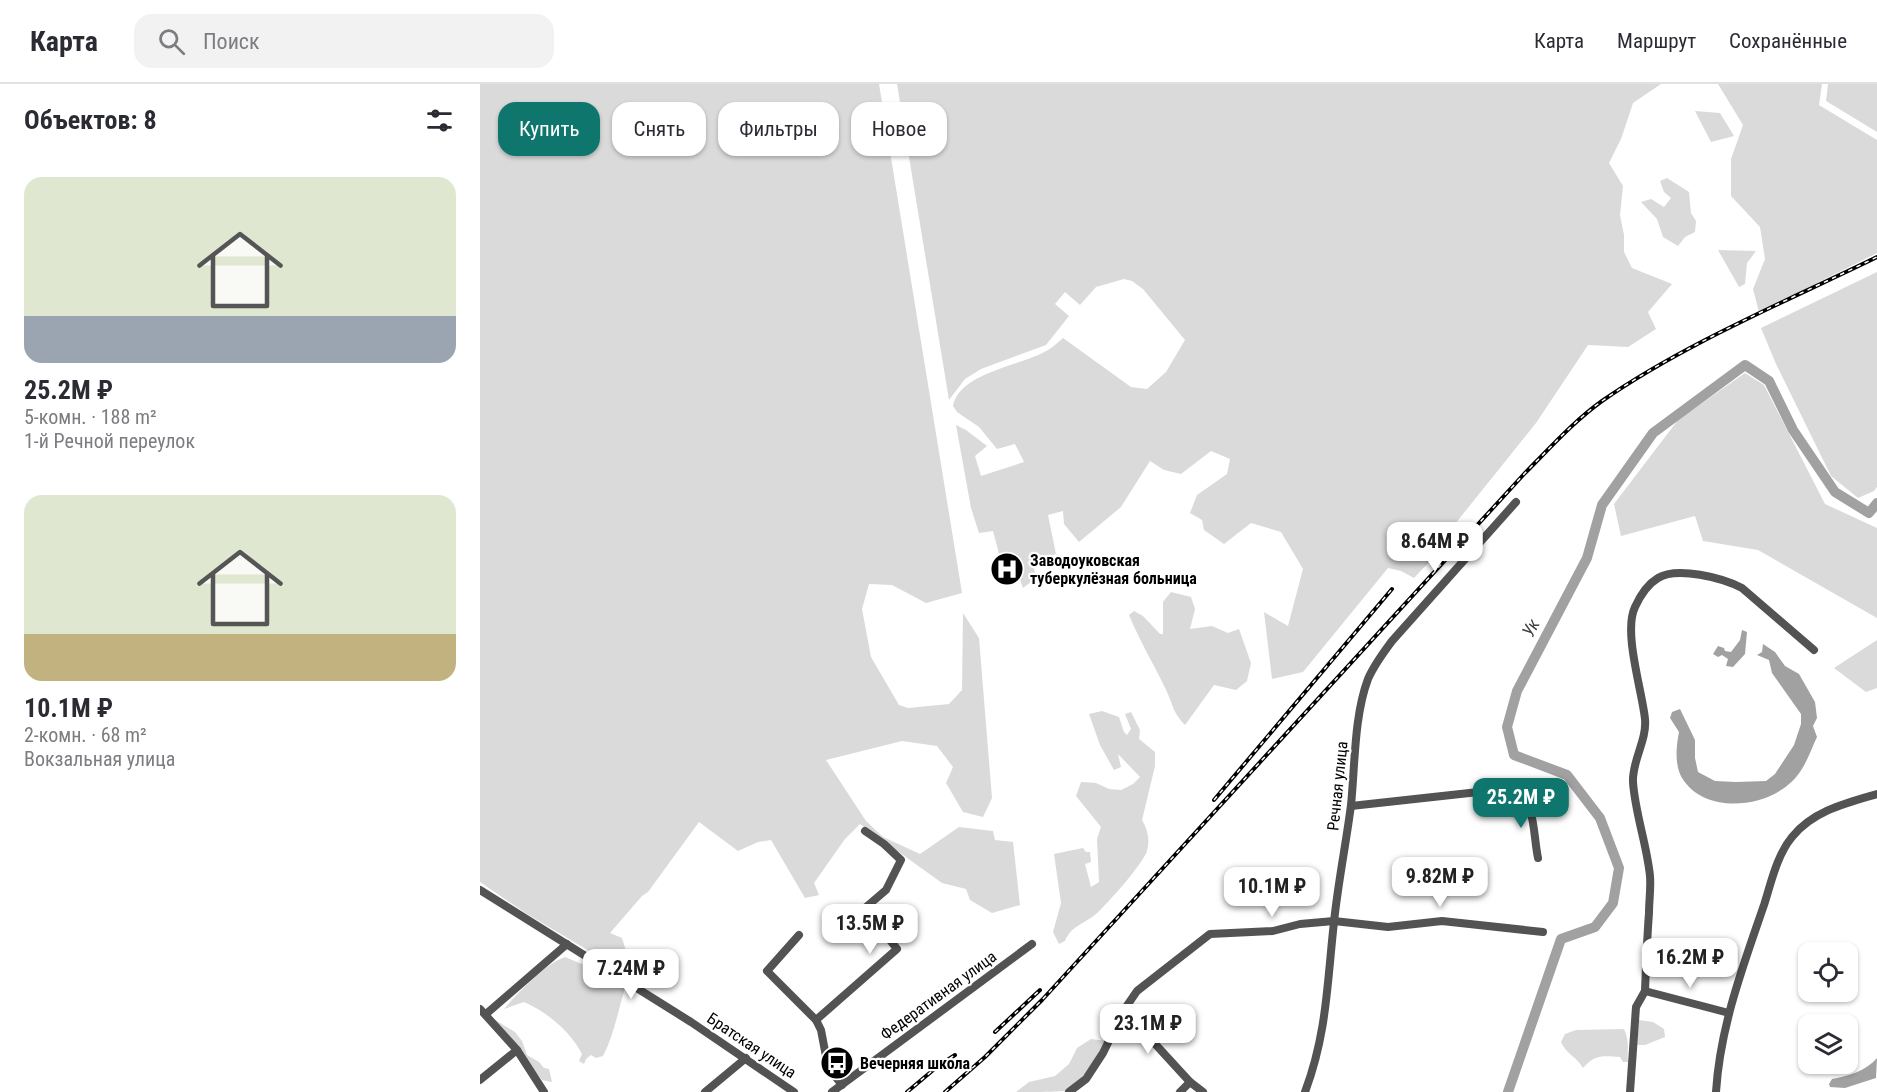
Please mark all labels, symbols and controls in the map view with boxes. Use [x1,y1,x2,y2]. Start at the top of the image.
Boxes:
search box [134,14,554,68]
text: Карта [30,25,98,58]
icon: search [155,25,188,58]
text: Поиск [203,29,260,54]
text: Карта [1534,29,1584,53]
text: Маршрут [1617,29,1696,53]
text: Сохранённые [1729,29,1847,53]
chip: Купить [498,102,600,156]
chip: Снять [612,102,706,156]
chip: Фильтры [718,102,839,156]
chip: Новое [851,102,947,156]
icon: filters [423,104,456,137]
text: Объектов: 8 [24,105,157,135]
icon: home [186,216,294,324]
text: 25.2M ₽ [24,375,113,405]
text: 5-комн. · 188 m² [24,405,157,429]
text: 1-й Речной переулок [24,429,195,453]
pin: 8.64M ₽ [1380,522,1490,573]
text: 8.64M ₽ [1401,529,1469,553]
icon: home [186,534,294,642]
hospital icon: Заводоуковская туберкулёзная больница [989,551,1025,587]
place label: Заводоуковская туберкулёзная больница [1030,551,1197,588]
water label: Ук [1517,615,1544,640]
text: 10.1M ₽ [24,693,113,723]
text: 2-комн. · 68 m² [24,723,147,747]
street label: Речная улица [1323,740,1352,832]
text: Вокзальная улица [24,747,175,771]
pin: 25.2M ₽ [1466,778,1576,829]
text: 25.2M ₽ [1487,785,1555,809]
pin: 9.82M ₽ [1385,857,1495,908]
text: 9.82M ₽ [1406,864,1474,888]
pin: 10.1M ₽ [1217,867,1327,918]
text: 10.1M ₽ [1238,874,1306,898]
pin: 13.5M ₽ [815,904,925,955]
text: 13.5M ₽ [836,911,904,935]
pin: 16.2M ₽ [1635,938,1745,989]
map controls [1798,942,1858,1074]
button: locate [1798,942,1858,1002]
text: 16.2M ₽ [1656,945,1724,969]
street label: Федеративная улица [877,947,1000,1044]
pin: 7.24M ₽ [576,949,686,1000]
text: 7.24M ₽ [597,956,665,980]
pin: 23.1M ₽ [1093,1004,1203,1055]
street label: Братская улица [704,1009,800,1082]
text: 23.1M ₽ [1114,1011,1182,1035]
button: layers [1798,1014,1858,1074]
bus stop icon: Вечерняя школа [819,1045,855,1081]
place label: Вечерняя школа [860,1054,971,1073]

